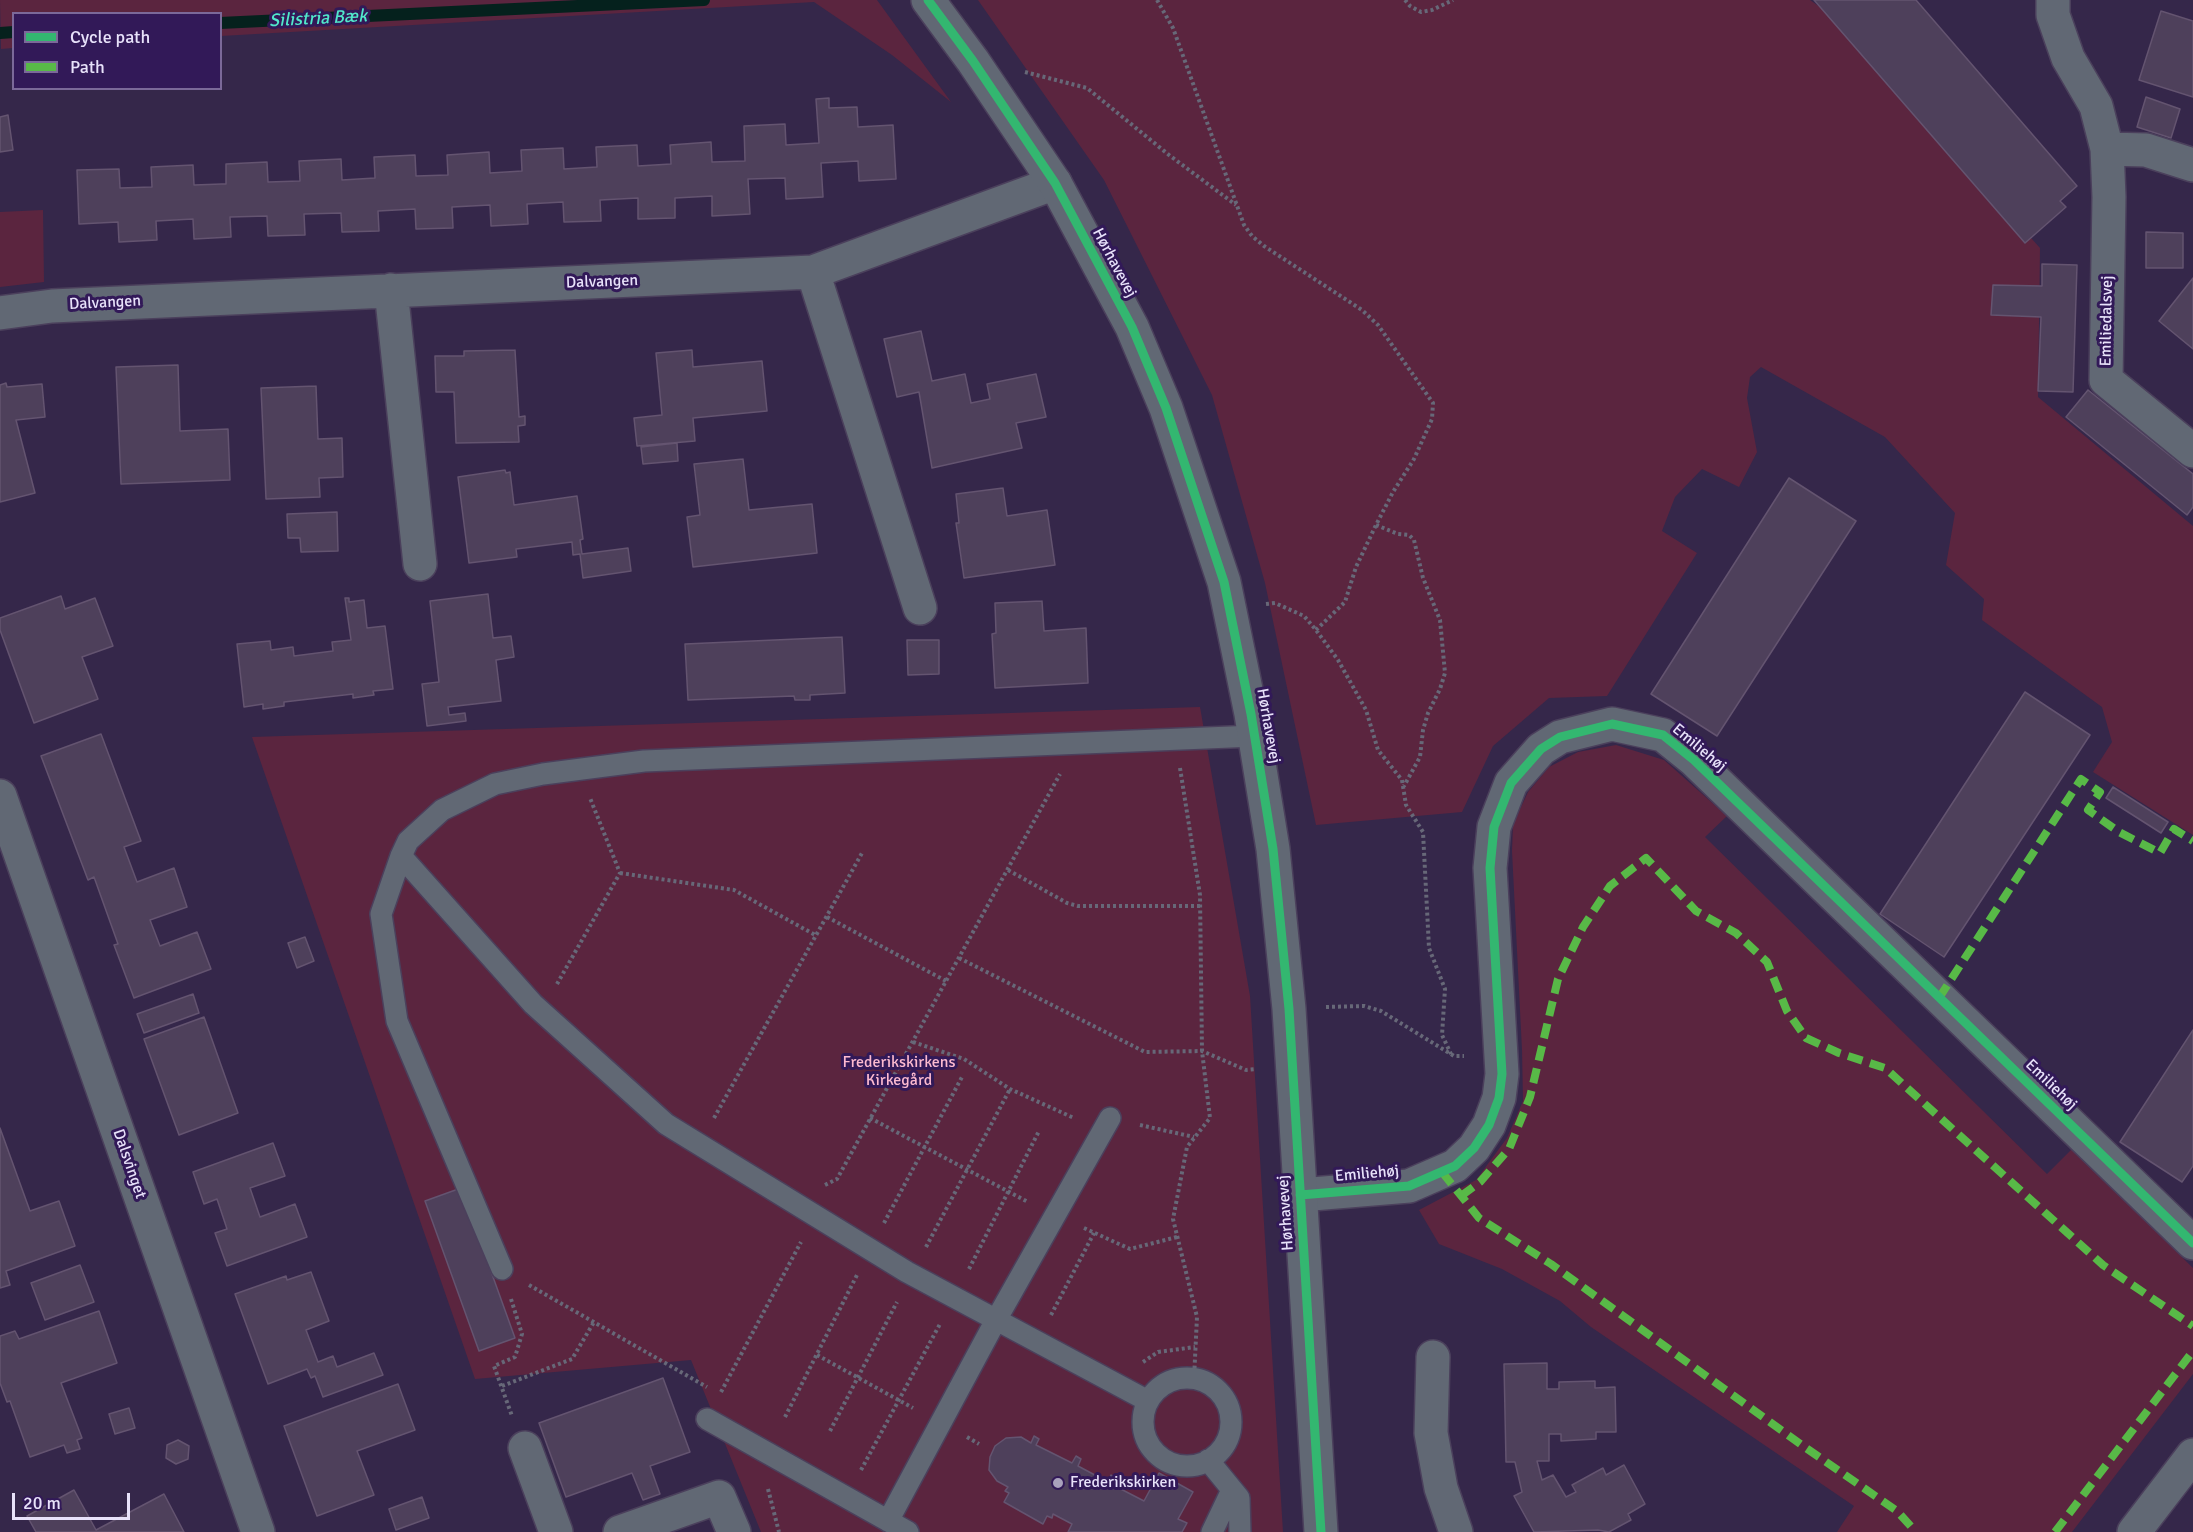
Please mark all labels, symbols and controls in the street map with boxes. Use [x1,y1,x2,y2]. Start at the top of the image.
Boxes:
water label: Silistria Bæk [268,6,368,32]
legend [12,12,222,90]
text: Cycle path [70,26,150,48]
text: Path [70,56,105,78]
street label: Hørhavevej [1088,225,1140,301]
street label: Dalvangen [566,271,638,293]
street label: Emiliedalsvej [2097,275,2117,367]
street label: Dalvangen [68,292,142,314]
street label: Hørhavevej [1252,687,1284,765]
street label: Emiliehøj [1668,720,1730,776]
park label: Frederikskirkens Kirkegård [842,1053,956,1091]
street label: Emiliehøj [2021,1056,2081,1114]
street label: Dalsvinget [108,1127,150,1201]
street label: Emiliehøj [1334,1162,1400,1186]
street label: Hørhavevej [1274,1174,1298,1252]
place label: Frederikskirken [1070,1473,1176,1493]
marker: Frederikskirken [1051,1476,1065,1490]
scale bar [15,1481,134,1519]
text: 20 m [23,1492,61,1514]

